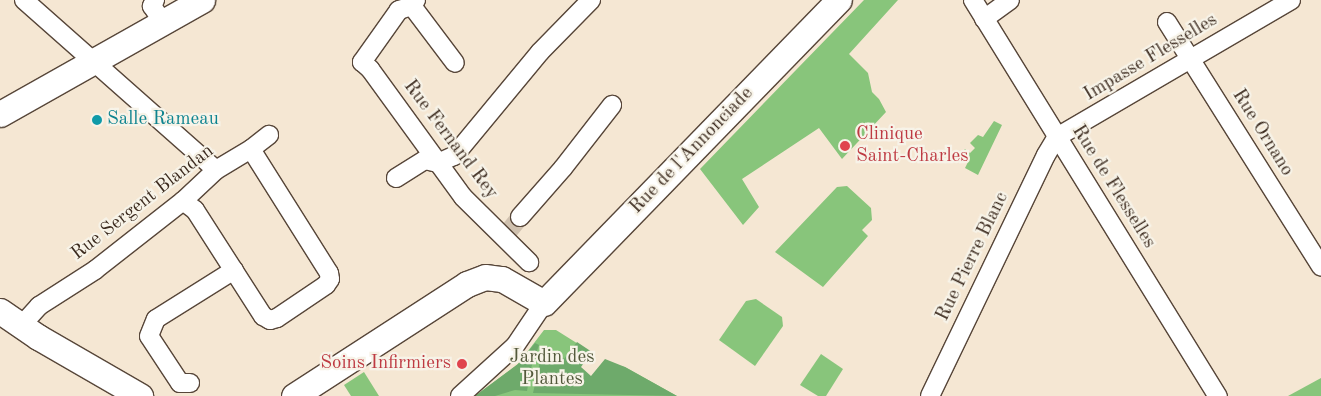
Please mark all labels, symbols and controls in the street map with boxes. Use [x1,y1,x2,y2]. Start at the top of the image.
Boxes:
street label: Impasse Flesselles [1080,9,1222,107]
street label: Rue Fernand Rey [398,76,502,204]
street label: Rue de l'Annonciade [626,83,758,219]
street label: Rue Ornano [1226,85,1298,181]
place label: Salle Rameau [107,109,219,131]
marker: Salle Rameau [91,114,103,126]
street label: Rue de Flesselles [1066,121,1160,253]
place label: Clinique Saint-Charles [856,124,969,168]
marker: Clinique Saint-Charles [838,139,852,153]
street label: Rue Sergent Blandan [67,140,219,266]
street label: Rue Pierre Blanc [932,189,1014,325]
park label: Jardin des Plantes [510,347,594,391]
place label: Soins Infirmiers [320,353,451,375]
marker: Soins Infirmiers [455,357,469,371]

